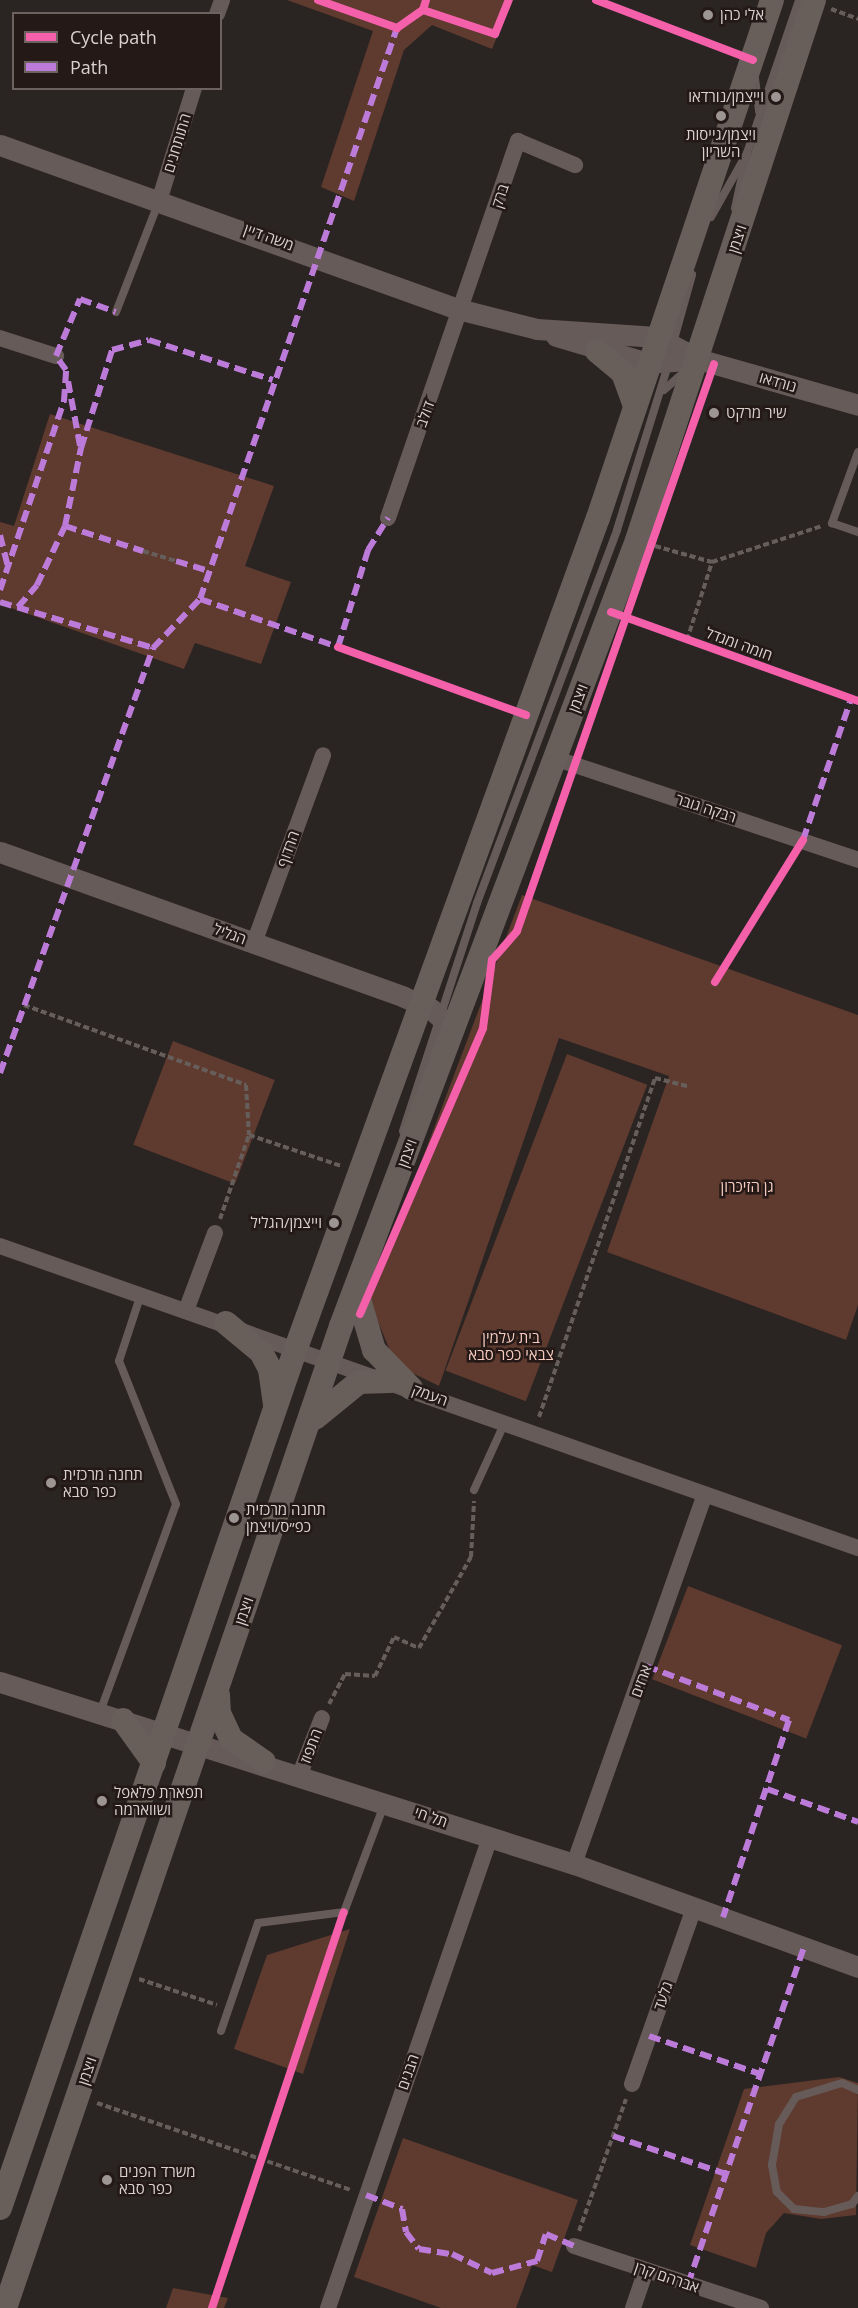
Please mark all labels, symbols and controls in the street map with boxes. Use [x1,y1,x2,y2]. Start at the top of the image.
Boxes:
place label: אלי כהן [720,6,764,24]
marker: אלי כהן [701,8,715,22]
legend [12,12,222,90]
text: Cycle path [70,25,157,49]
text: Path [70,55,108,79]
place label: וייצמן/נורדאו [688,88,764,106]
marker: וייצמן/נורדאו [769,90,783,104]
marker: ויצמן/גייסות השריון [714,109,728,123]
street label: התותחנים [159,111,195,175]
place label: ויצמן/גייסות השריון [686,125,756,160]
street label: ברק [488,182,512,210]
street label: משה דיין [242,220,296,254]
street label: ויצמן [724,223,750,255]
street label: נורדאו [757,368,799,396]
street label: דולב [412,398,438,430]
place label: שיר מרקט [726,404,787,422]
marker: שיר מרקט [707,406,721,420]
street label: חומה ומגדל [703,624,775,664]
street label: ויצמן [564,681,592,715]
street label: רבקה גובר [673,790,739,826]
street label: הרדוף [273,828,303,870]
street label: הגליל [211,920,249,948]
street label: ויצמן [394,1136,420,1170]
park label: גן הזיכרון [721,1178,773,1196]
place label: וייצמן/הגליל [250,1214,322,1232]
marker: וייצמן/הגליל [327,1216,341,1230]
park label: בית עלמין צבאי כפר סבא [468,1328,554,1363]
street label: העמק [410,1380,450,1410]
place label: תחנה מרכזית כפר סבא [63,1465,143,1500]
marker: תחנה מרכזית כפר סבא [44,1476,58,1490]
place label: תחנה מרכזית כפ״ס/ויצמן [246,1500,326,1535]
marker: תחנה מרכזית כפ״ס/ויצמן [227,1511,241,1525]
street label: ויצמן [231,1594,257,1628]
street label: ארזים [627,1662,655,1700]
street label: התפוז [296,1726,326,1766]
place label: תפארת פלאפל ושווארמה [114,1783,203,1818]
marker: תפארת פלאפל ושווארמה [95,1794,109,1808]
street label: תל חי [412,1803,450,1831]
street label: גלעד [649,1979,677,2013]
street label: הבנים [394,2052,422,2092]
street label: ויצמן [74,2054,100,2088]
place label: משרד הפנים כפר סבא [119,2162,196,2197]
marker: משרד הפנים כפר סבא [100,2173,114,2187]
street label: אברהם קרן [632,2258,702,2296]

